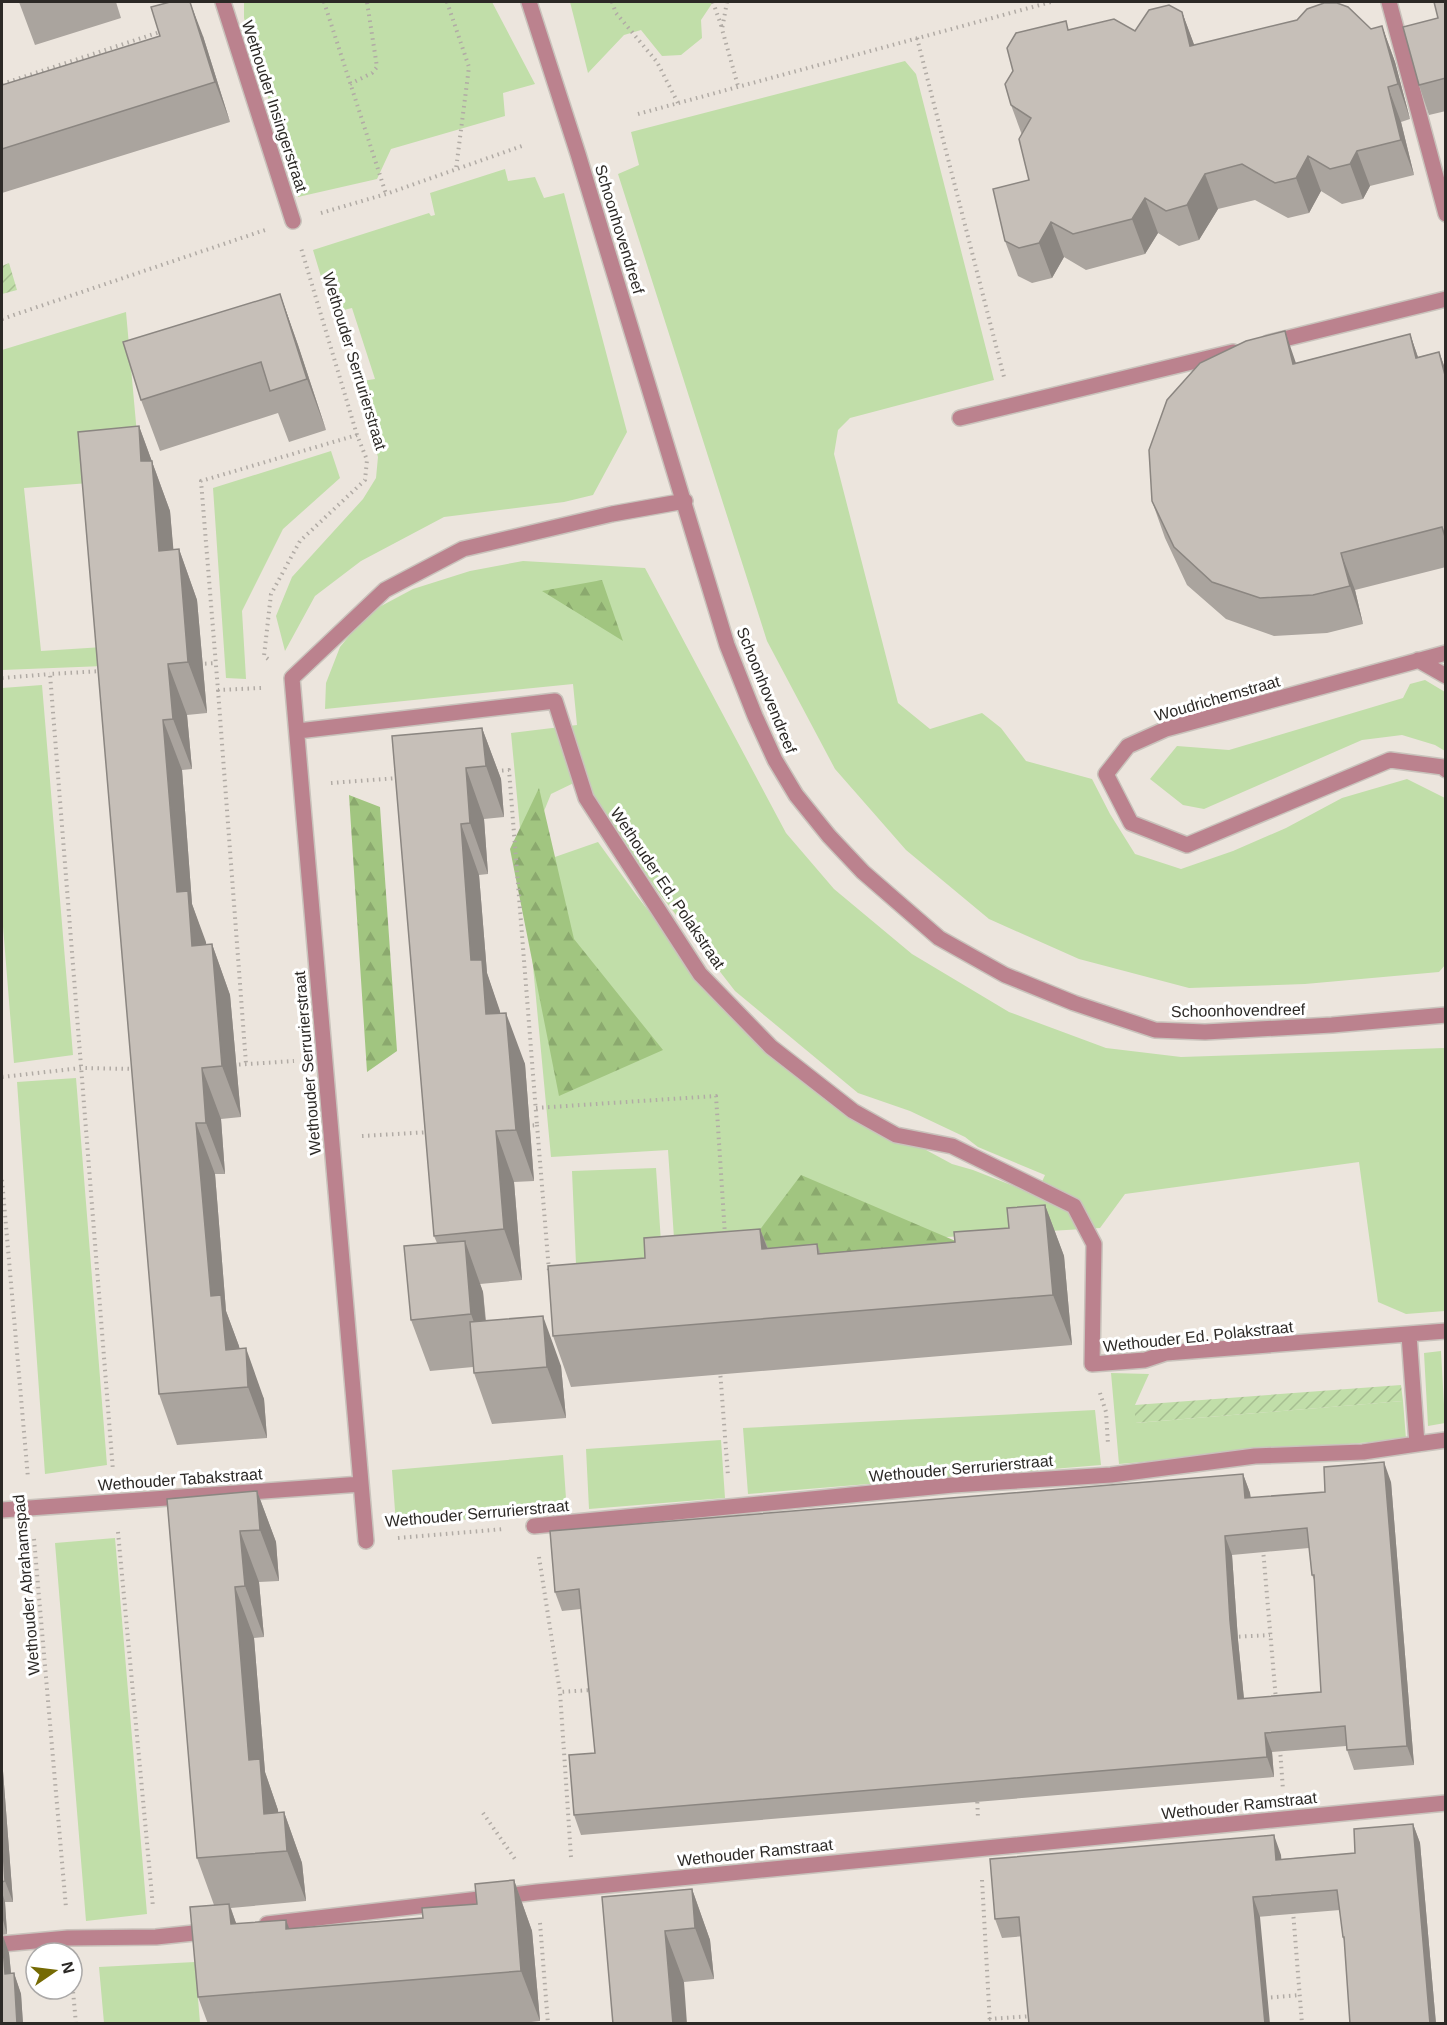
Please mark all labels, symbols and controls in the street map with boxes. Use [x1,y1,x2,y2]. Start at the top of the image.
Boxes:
street label: Wethouder Insingerstraat [239,18,310,195]
street label: Schoonhovendreef [592,162,647,296]
street label: Wethouder Serrurierstraat [319,270,390,452]
street label: Schoonhovendreef [733,625,800,756]
street label: Woudrichemstraat [1153,672,1282,725]
street label: Wethouder Ed. Polakstraat [607,804,728,973]
street label: Wethouder Serrurierstraat [291,970,324,1156]
street label: Schoonhovendreef [1171,1001,1306,1020]
street label: Wethouder Ed. Polakstraat [1102,1318,1294,1355]
street label: Wethouder Serrurierstraat [868,1452,1054,1485]
street label: Wethouder Tabakstraat [97,1465,263,1494]
street label: Wethouder Abrahamspad [10,1494,43,1676]
street label: Wethouder Serrurierstraat [384,1497,570,1530]
street label: Wethouder Ramstraat [1160,1789,1318,1822]
street label: Wethouder Ramstraat [676,1836,834,1869]
north arrow [24,1941,84,2001]
text: N [58,1960,78,1975]

